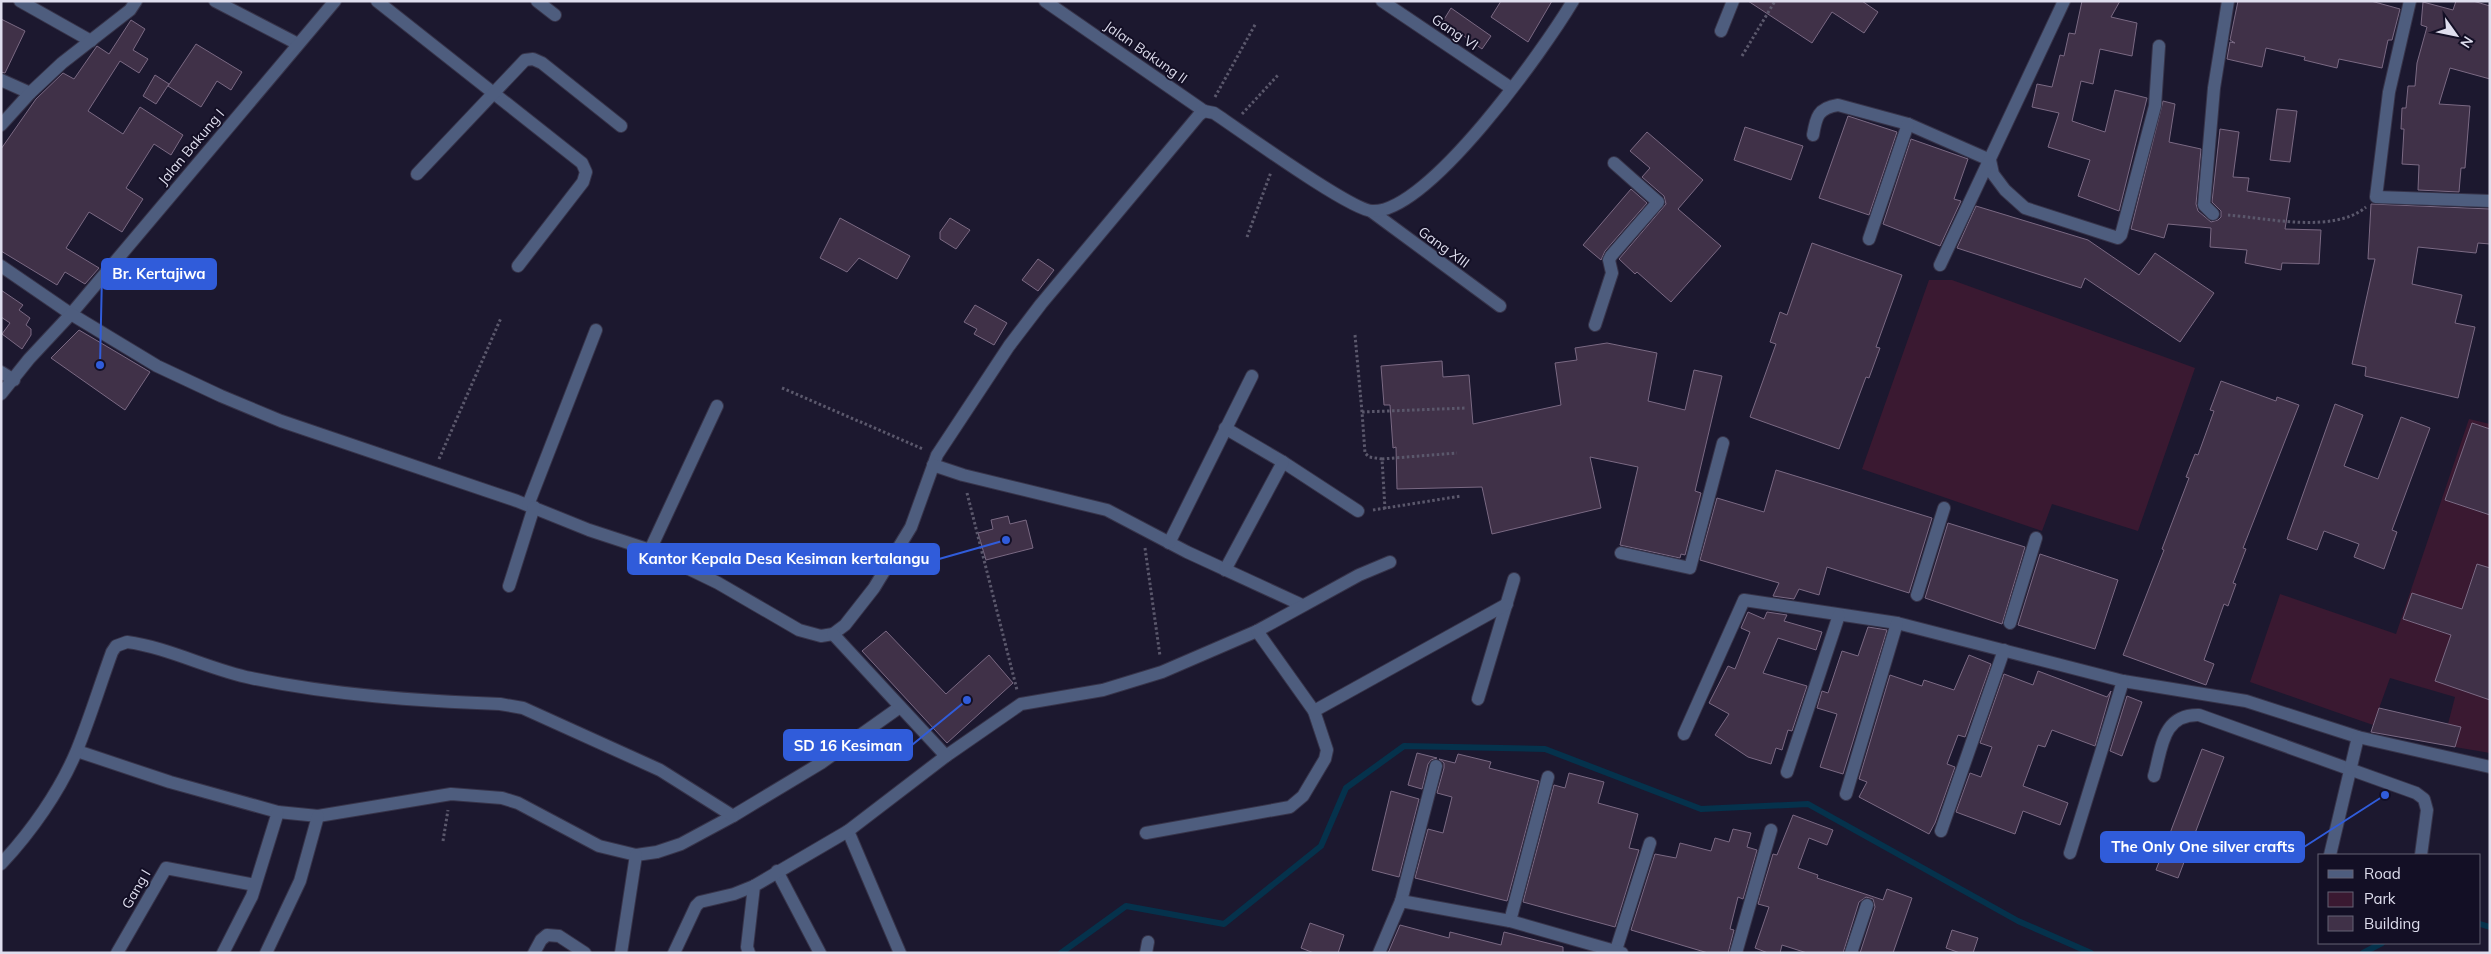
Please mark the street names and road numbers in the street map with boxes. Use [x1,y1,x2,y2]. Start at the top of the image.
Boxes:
street label: Gang VI [1428,10,1482,54]
street label: Jalan Bakung II [1101,17,1191,87]
street label: Jalan Bakung I [154,105,228,189]
street label: Gang XIII [1415,222,1473,272]
street label: Gang I [118,866,154,912]

